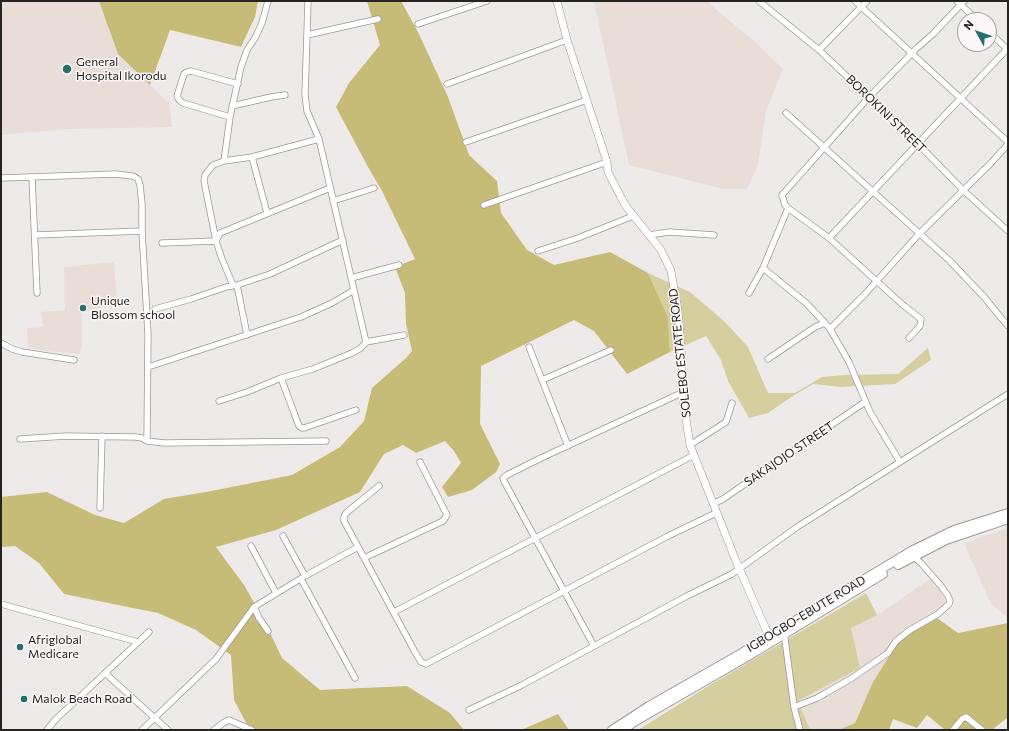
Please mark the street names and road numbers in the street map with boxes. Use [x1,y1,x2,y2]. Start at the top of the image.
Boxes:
street label: BOROKINI STREET [843,72,929,156]
street label: SOLEBO ESTATE ROAD [666,288,694,418]
street label: SAKAJOJO STREET [741,419,837,489]
street label: IGBOGBO-EBUTE ROAD [744,573,868,655]

